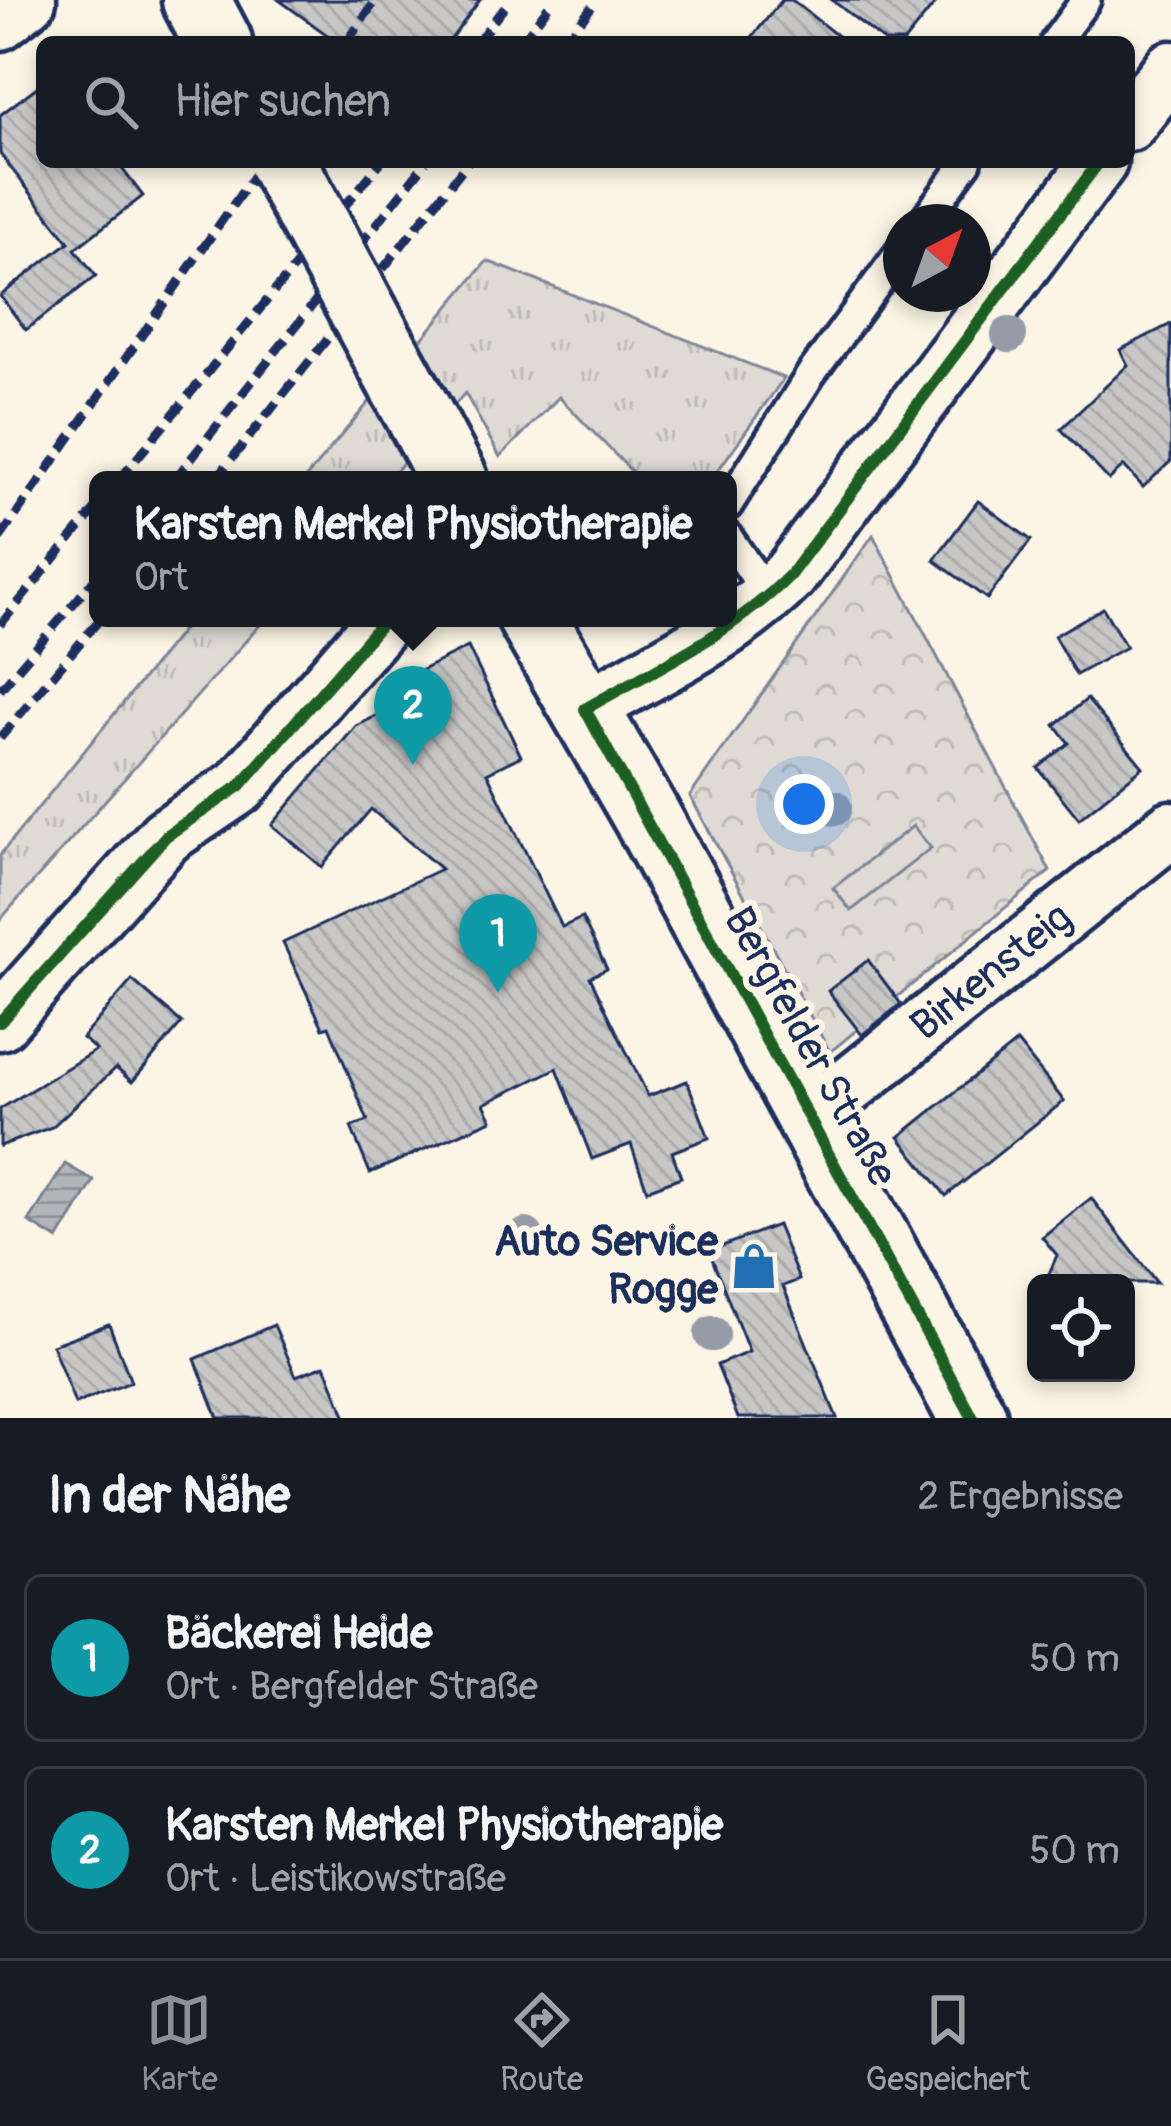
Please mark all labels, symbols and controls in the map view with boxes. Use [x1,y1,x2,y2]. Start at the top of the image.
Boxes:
search box [36,36,1135,168]
icon: search [78,69,144,135]
text: Hier suchen [174,74,391,130]
north arrow [883,204,991,312]
popup [89,471,737,627]
text: Karsten Merkel Physiotherapie [134,497,692,553]
text: Ort [134,553,188,602]
pin: 2 [374,666,452,765]
your location [774,774,834,834]
street label: Birkensteig [900,892,1083,1052]
pin: 1 [459,894,537,993]
street label: Bergfelder Straße [712,898,908,1196]
place label: Auto Service Rogge [494,1216,719,1316]
shop icon: Auto Service Rogge [729,1241,779,1291]
map controls [1027,1274,1135,1382]
button: locate [1027,1274,1135,1382]
text: In der Nähe [48,1464,290,1528]
text: 2 Ergebnisse [917,1472,1123,1521]
text: Bäckerei Heide [165,1606,432,1662]
text: 1 [82,1634,98,1683]
text: 50 m [1029,1634,1120,1683]
text: Ort · Bergfelder Straße [165,1662,538,1711]
text: Karsten Merkel Physiotherapie [165,1798,723,1854]
text: 2 [79,1826,101,1875]
text: 50 m [1029,1826,1120,1875]
text: Ort · Leistikowstraße [165,1854,506,1903]
tab: Karte [141,1987,218,2100]
tab: Route [500,1987,583,2100]
tab: Gespeichert [866,1987,1030,2100]

